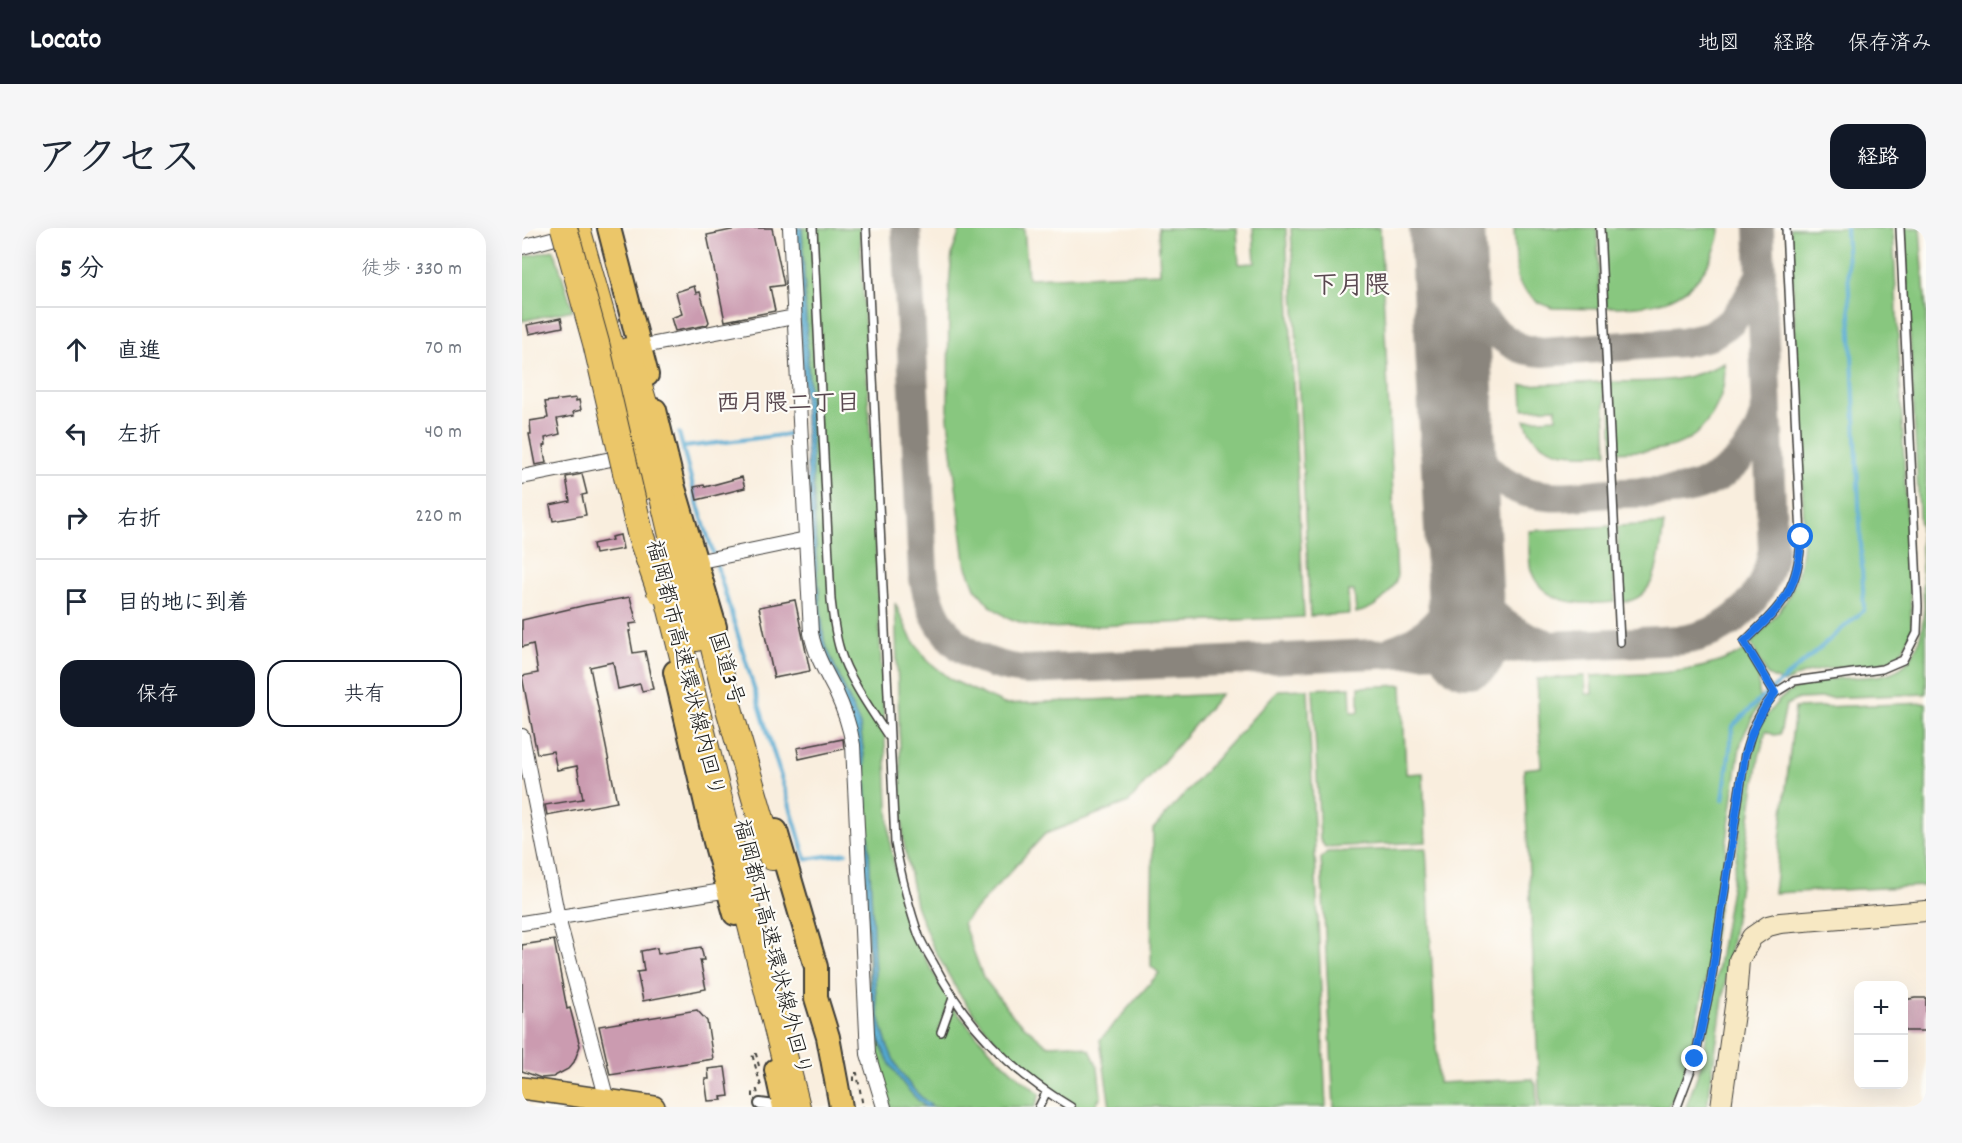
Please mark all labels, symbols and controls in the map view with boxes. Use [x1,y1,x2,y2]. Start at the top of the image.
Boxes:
text: Locato [30,22,101,62]
text: 地図 [1698,30,1740,60]
text: 経路 [1773,30,1815,60]
text: 保存済み [1848,30,1932,60]
button: 経路 [1830,124,1926,189]
text: アクセス [36,132,201,192]
text: 5 分 [60,252,104,289]
text: 徒歩 · 330 m [361,256,462,284]
district label: 下月隈 [1312,269,1390,306]
icon: ahead [60,333,93,366]
text: 70 m [425,335,462,363]
text: 直進 [117,337,161,368]
district label: 西月隈二丁目 [716,388,860,422]
icon: left [60,417,93,450]
text: 40 m [424,419,462,447]
text: 左折 [117,421,161,452]
icon: right [60,501,93,534]
text: 220 m [415,503,462,531]
text: 右折 [117,505,161,536]
route start [1787,523,1813,549]
street label: 福岡都市高速環状線内回り [637,537,731,801]
icon: arrive [60,585,93,618]
text: 目的地に到着 [117,589,249,620]
street label: 国道3号 [699,628,751,710]
button: 保存 [60,660,255,727]
button: 共有 [267,660,462,727]
street label: 福岡都市高速環状線外回り [724,816,818,1080]
map controls [1854,981,1908,1089]
button: + [1854,981,1908,1035]
button: − [1854,1035,1908,1089]
route end [1681,1045,1707,1071]

